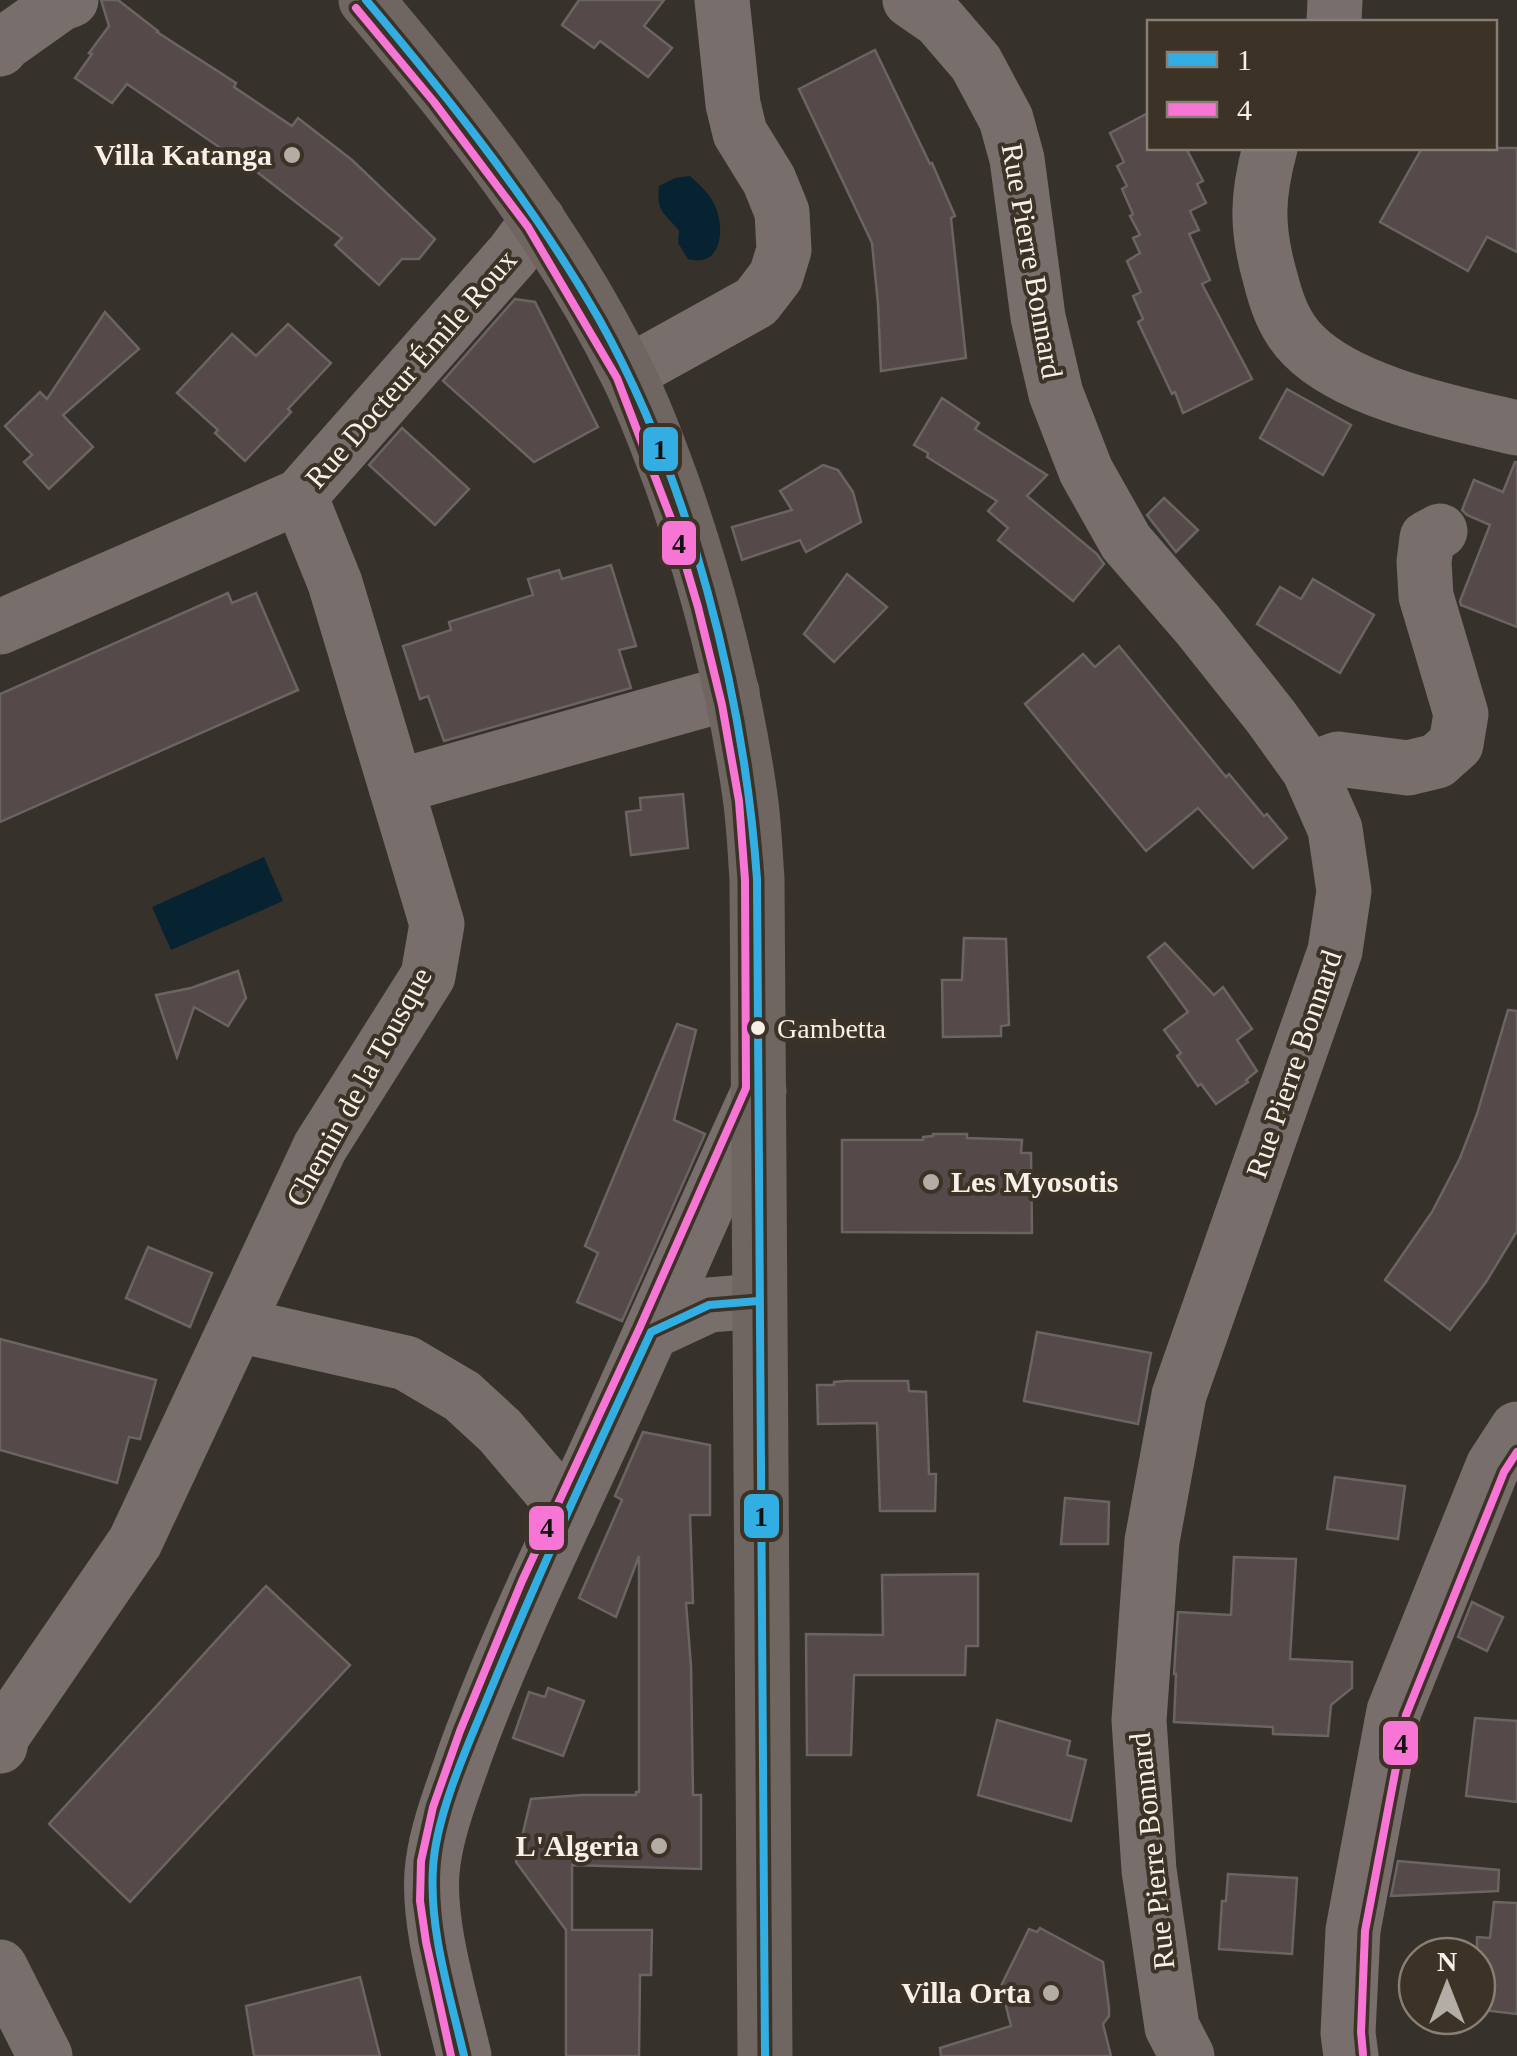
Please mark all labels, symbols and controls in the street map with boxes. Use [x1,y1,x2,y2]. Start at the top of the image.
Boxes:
legend [1147,20,1497,150]
text: 1 [1237,43,1252,76]
text: 4 [1237,93,1252,126]
place label: Villa Katanga [94,138,272,171]
street label: Rue Pierre Bonnard [996,141,1069,381]
marker: Villa Katanga [281,144,303,166]
street label: Rue Docteur Émile Roux [298,243,523,494]
line badge: 1 [641,425,680,473]
text: 1 [653,434,667,465]
line badge: 4 [660,519,698,567]
text: 4 [672,528,686,559]
street label: Rue Pierre Bonnard [1239,946,1348,1182]
street label: Chemin de la Tousque [279,961,438,1212]
place label: Gambetta [777,1013,886,1044]
marker: Gambetta [748,1018,768,1038]
place label: Les Myosotis [951,1165,1119,1198]
marker: Les Myosotis [920,1171,942,1193]
line badge: 1 [742,1492,781,1540]
text: 1 [754,1501,768,1532]
line badge: 4 [527,1504,566,1552]
text: 4 [540,1512,554,1543]
line badge: 4 [1381,1719,1420,1767]
text: 4 [1394,1728,1408,1759]
street label: Rue Pierre Bonnard [1123,1731,1180,1971]
place label: L'Algeria [516,1829,639,1862]
marker: L'Algeria [648,1835,670,1857]
north arrow [1397,1936,1497,2036]
text: N [1437,1946,1457,1977]
place label: Villa Orta [901,1976,1031,2009]
marker: Villa Orta [1040,1982,1062,2004]

